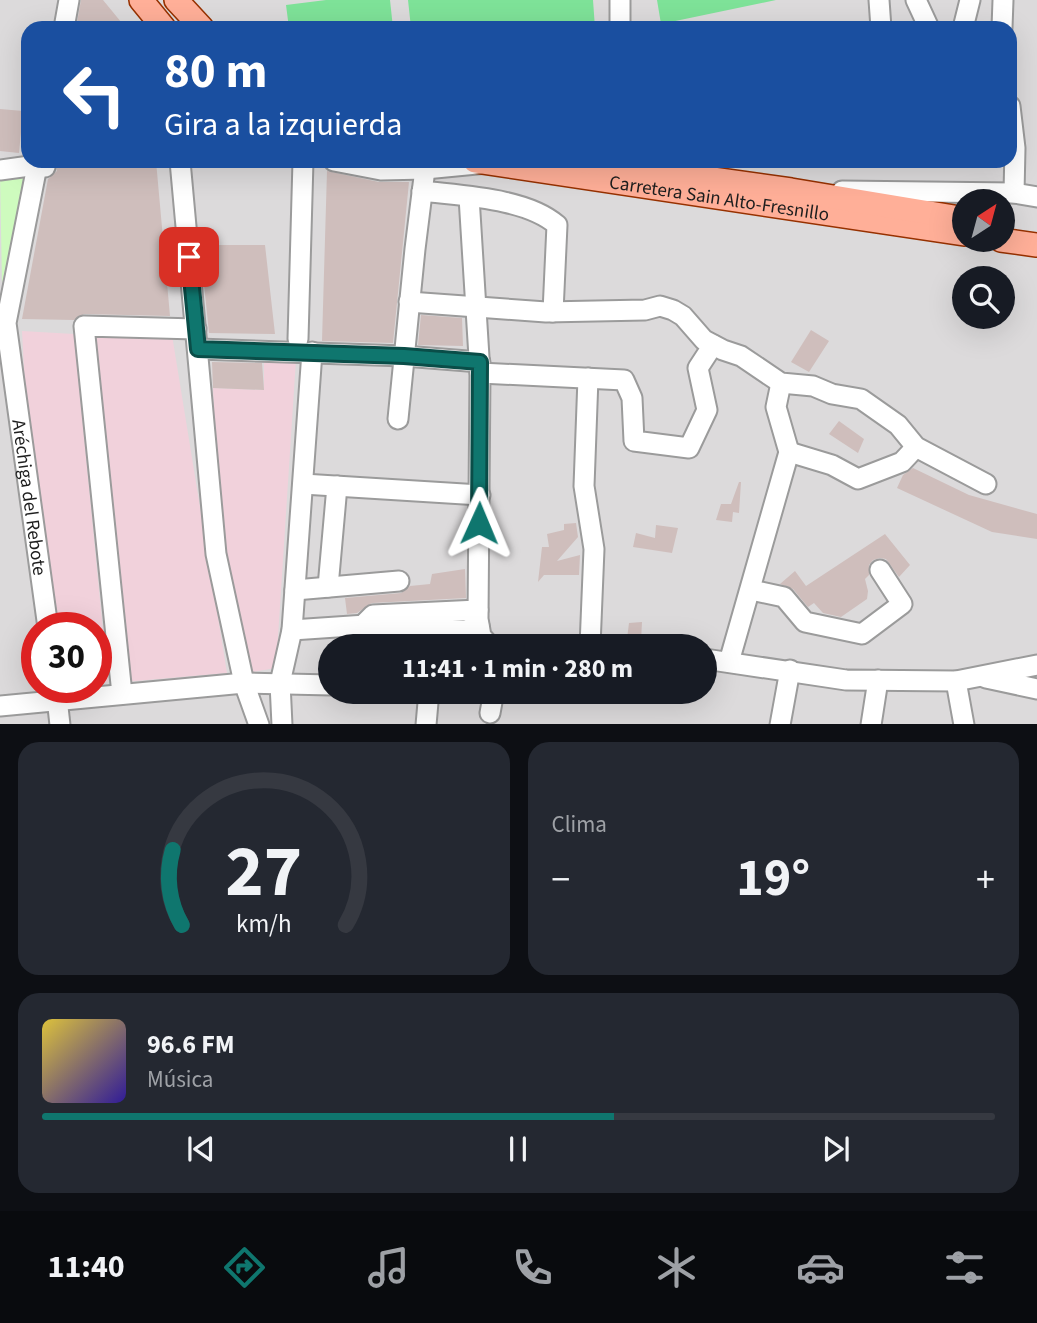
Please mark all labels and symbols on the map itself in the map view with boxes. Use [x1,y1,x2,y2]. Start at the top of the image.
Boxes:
street label: Carretera Sain Alto-Fresnillo [607,169,831,229]
north arrow [952,189,1015,252]
pin [159,227,219,287]
street label: Aréchiga del Rebote [4,418,53,577]
position arrow [442,486,516,560]
speed limit sign: 30 [21,612,112,703]

